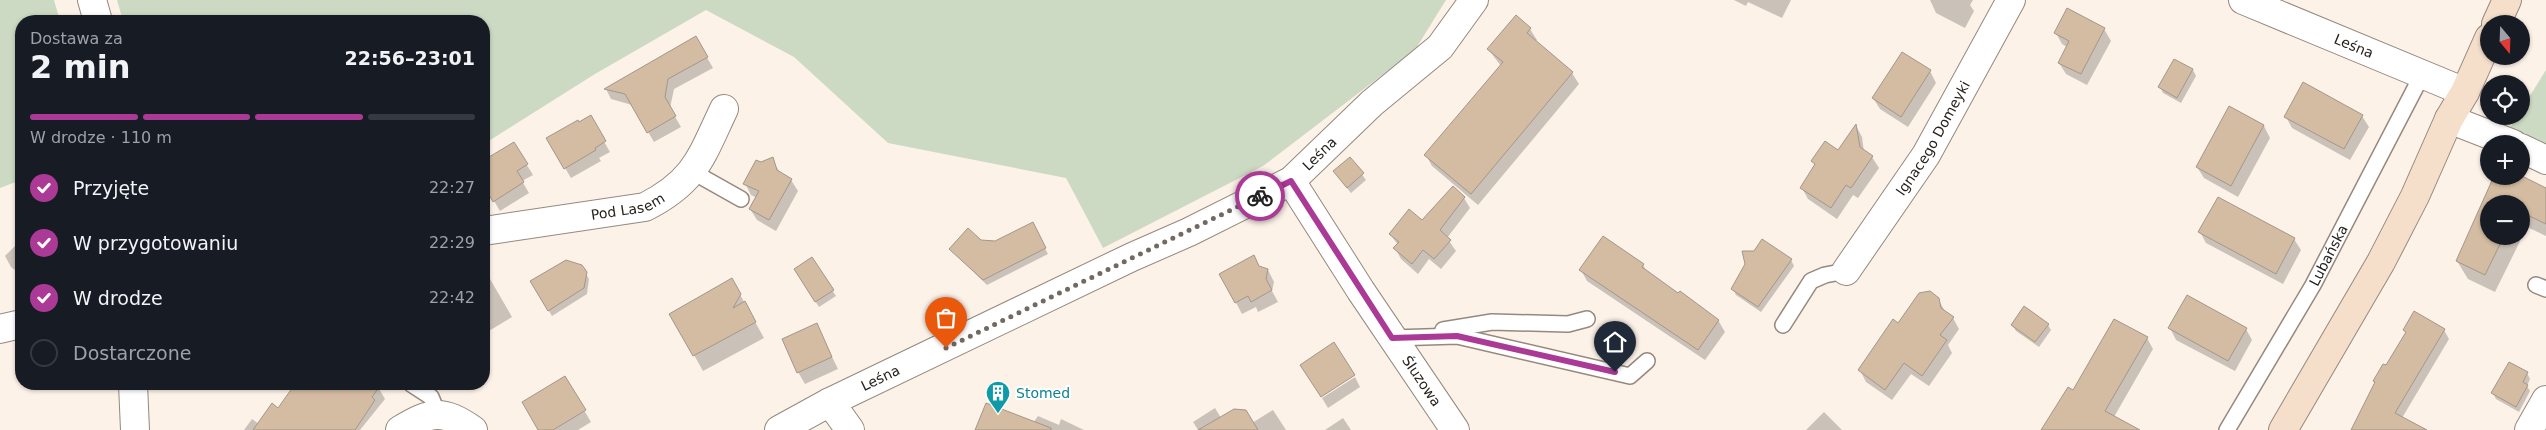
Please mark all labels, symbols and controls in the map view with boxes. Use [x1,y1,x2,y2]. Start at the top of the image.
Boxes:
north arrow [2480,15,2530,65]
map controls [2480,15,2530,245]
text: Dostawa za [30,29,123,48]
street label: Leśna [2332,31,2376,61]
text: 22:56–23:01 [345,47,475,69]
text: 2 min [30,48,131,86]
button: locate [2480,75,2530,125]
street label: Ignacego Domeyki [1893,78,1973,198]
text: W drodze · 110 m [30,128,172,147]
street label: Leśna [1299,134,1340,174]
button: + [2480,135,2530,185]
courier [1235,171,1285,221]
icon: check [30,174,58,202]
text: Przyjęte [73,177,149,199]
text: 22:27 [429,178,475,197]
icon: bike [1246,182,1274,210]
street label: Pod Lasem [590,190,668,223]
button: − [2480,195,2530,245]
street label: Lubańska [2306,222,2351,289]
icon: check [30,229,58,257]
text: W przygotowaniu [73,232,238,254]
text: 22:29 [429,233,475,252]
icon: check [30,284,58,312]
text: W drodze [73,287,163,309]
text: 22:42 [429,288,475,307]
pin [925,297,967,348]
icon: bag [932,304,960,332]
pin [1594,321,1636,372]
icon: home [1601,328,1629,356]
text: Dostarczone [73,342,191,364]
street label: Śluzowa [1399,352,1445,409]
street label: Leśna [858,362,902,394]
building icon: Stomed [985,380,1011,414]
place label: Stomed [1016,385,1070,401]

